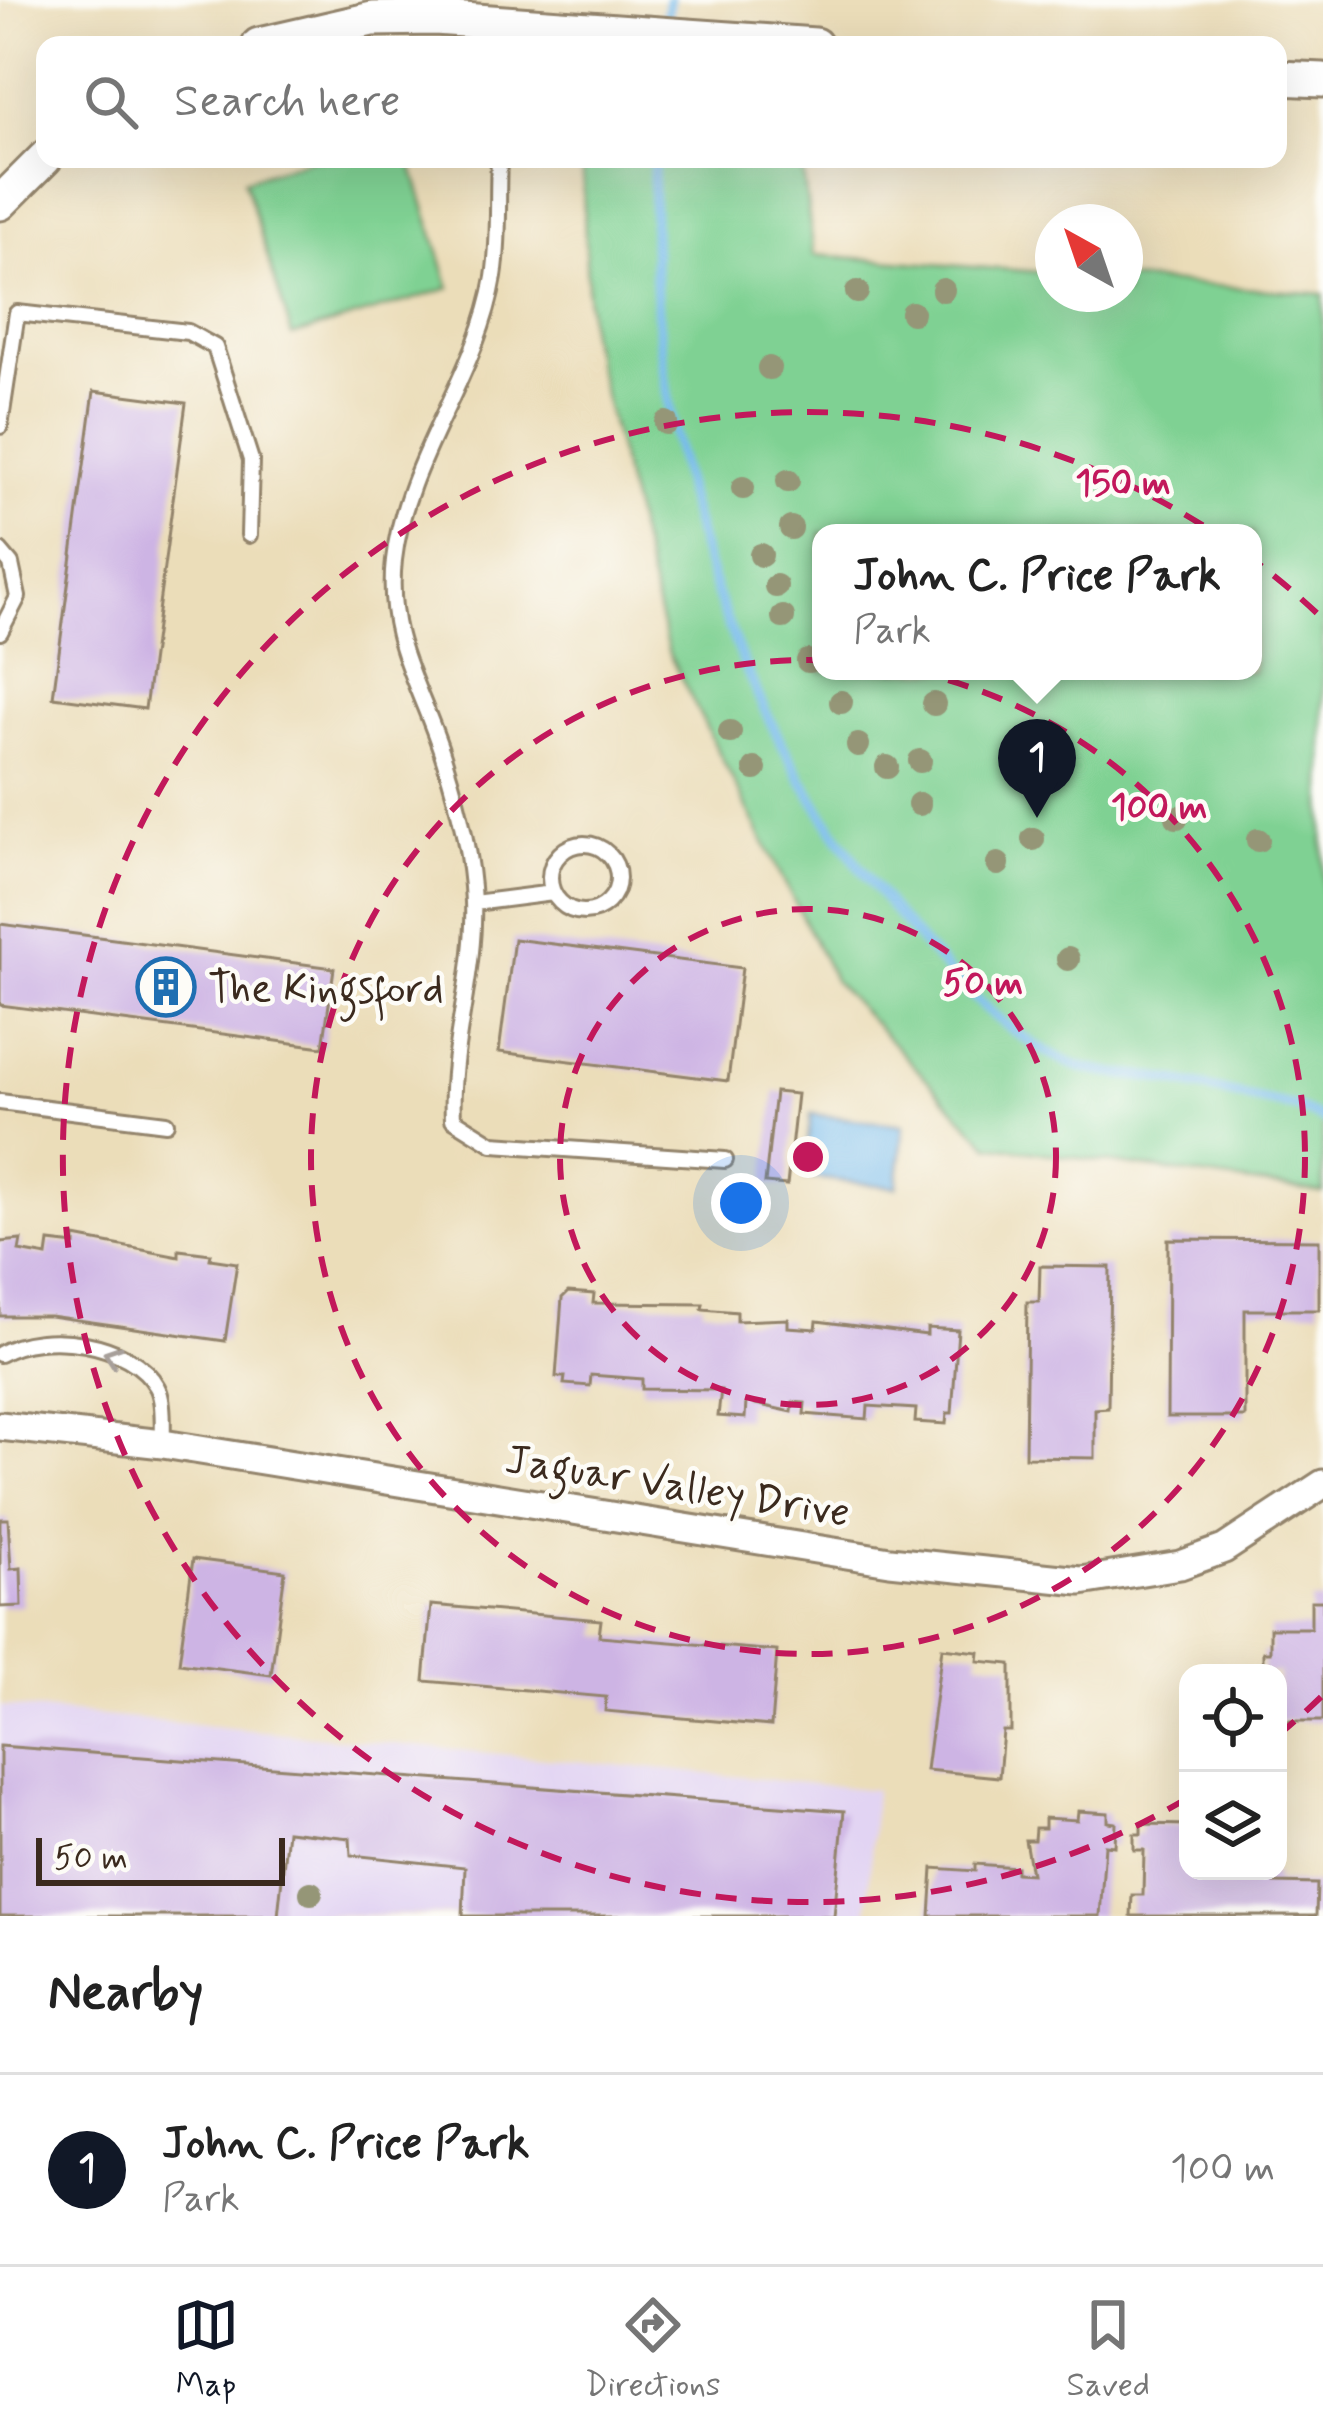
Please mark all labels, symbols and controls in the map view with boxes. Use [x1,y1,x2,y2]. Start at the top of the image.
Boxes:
search box [36,36,1287,168]
icon: search [78,69,144,135]
text: Search here [174,73,401,132]
north arrow [1035,204,1143,312]
text: 150 m [1075,461,1171,508]
popup [812,524,1262,680]
text: John C. Price Park [853,547,1221,606]
text: Park [853,606,931,657]
pin: 1 [998,719,1076,818]
text: 100 m [1111,785,1207,832]
building icon: The Kingsford [135,956,197,1018]
text: 50 m [943,961,1023,1008]
place label: The Kingsford [208,963,444,1022]
centre of rings [787,1136,829,1178]
your location [711,1173,771,1233]
one-way arrow [102,1344,123,1369]
street label: Jaguar Valley Drive [501,1433,854,1546]
map controls [1179,1664,1287,1880]
button: locate [1179,1664,1287,1772]
button: layers [1179,1772,1287,1880]
scale bar [36,1832,285,1885]
text: 50 m [54,1837,128,1881]
text: Nearby [48,1961,203,2027]
text: John C. Price Park [162,2115,529,2174]
text: 1 [78,2144,96,2195]
text: 100 m [1170,2144,1275,2195]
text: Park [162,2174,240,2225]
tab: Map [173,2292,239,2408]
tab: Directions [585,2292,721,2408]
tab: Saved [1067,2292,1150,2408]

